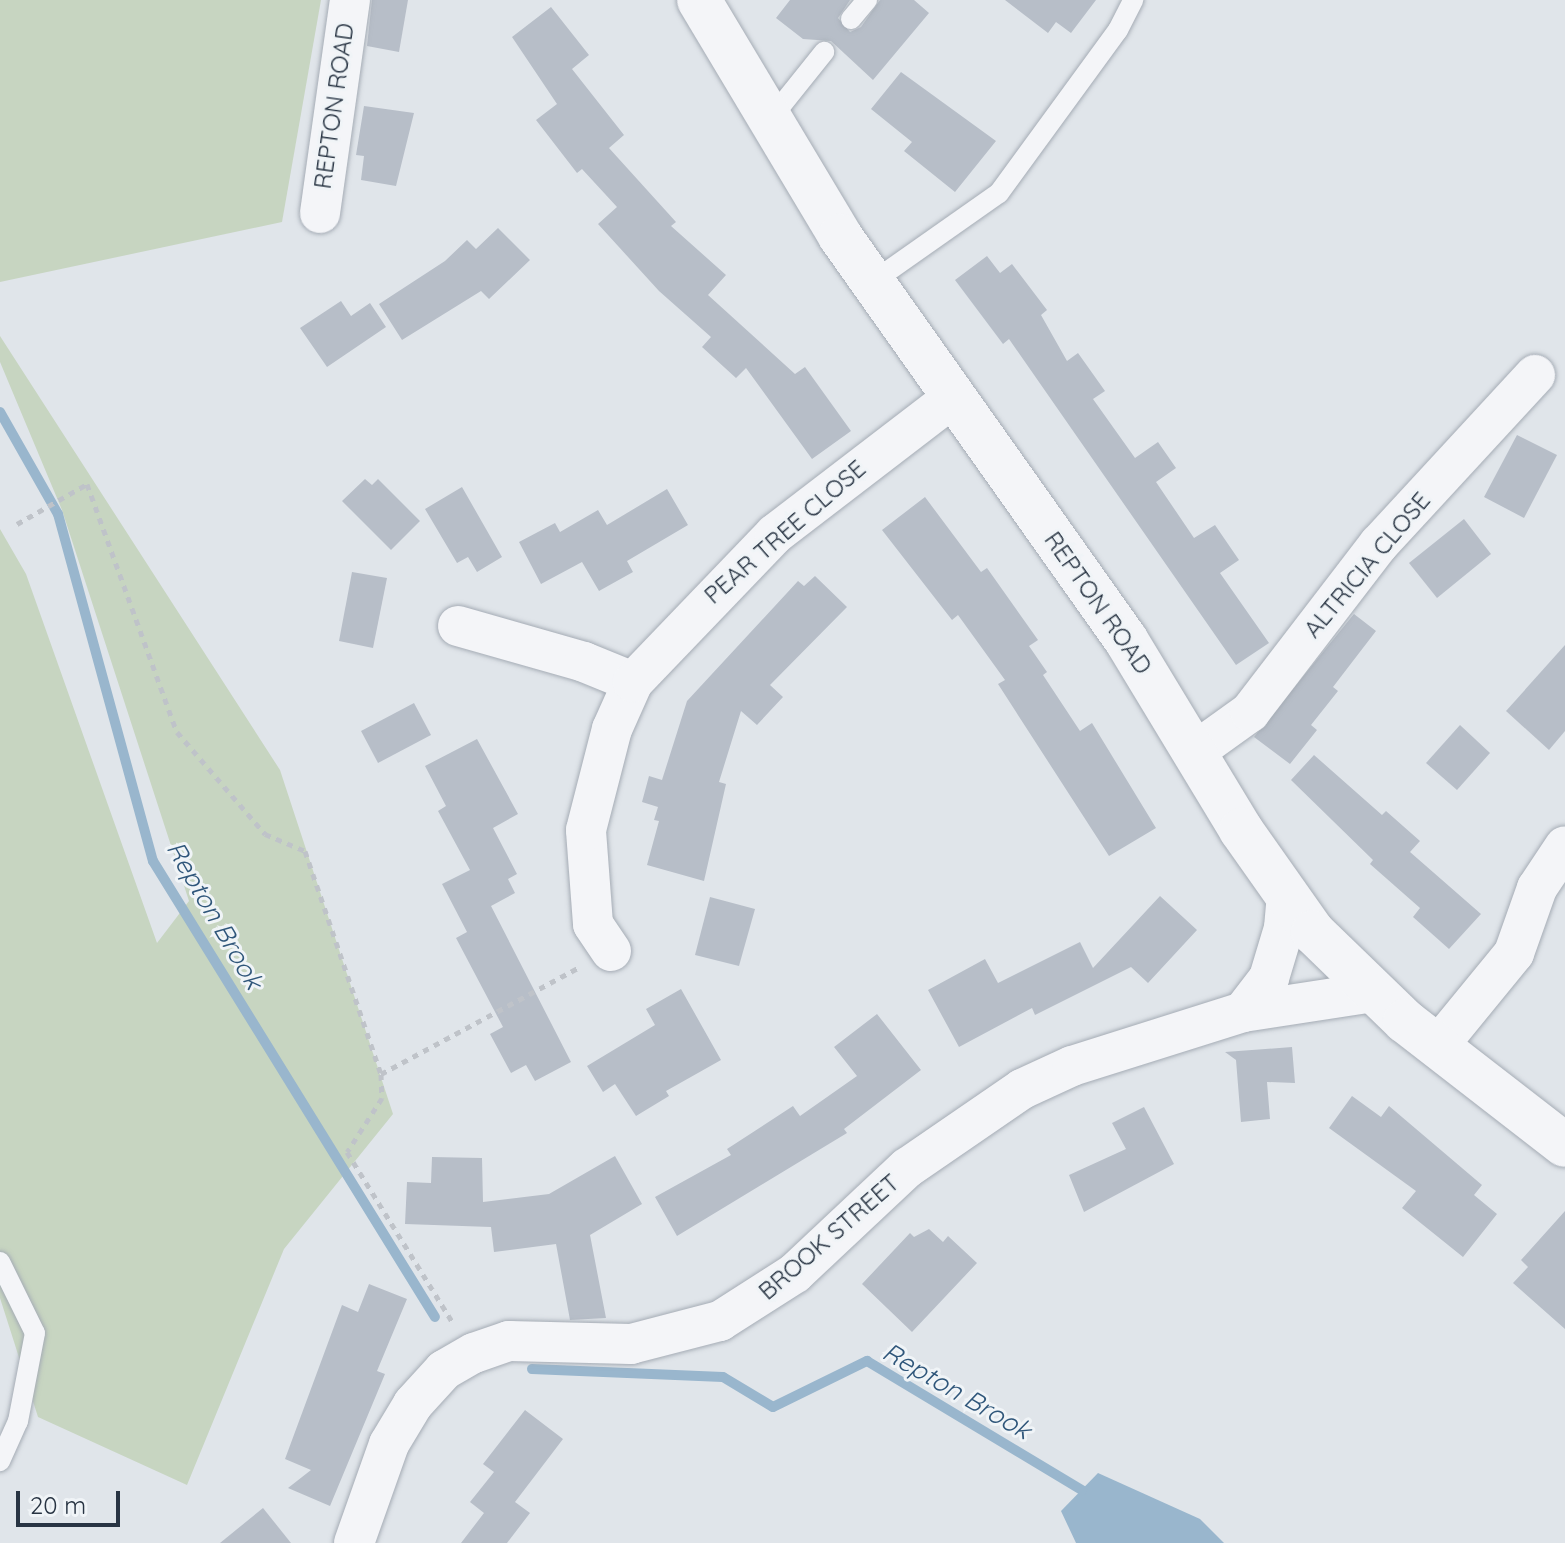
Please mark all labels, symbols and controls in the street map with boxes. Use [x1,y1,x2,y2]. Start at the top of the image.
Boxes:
street label: REPTON ROAD [308,21,360,191]
street label: PEAR TREE CLOSE [698,454,872,610]
street label: ALTRICIA CLOSE [1298,486,1436,644]
street label: REPTON ROAD [1038,526,1158,680]
water label: Repton Brook [160,835,270,995]
street label: BROOK STREET [753,1168,905,1306]
water label: Repton Brook [877,1336,1037,1446]
scale bar [20,1475,124,1525]
text: 20 m [30,1490,86,1520]

